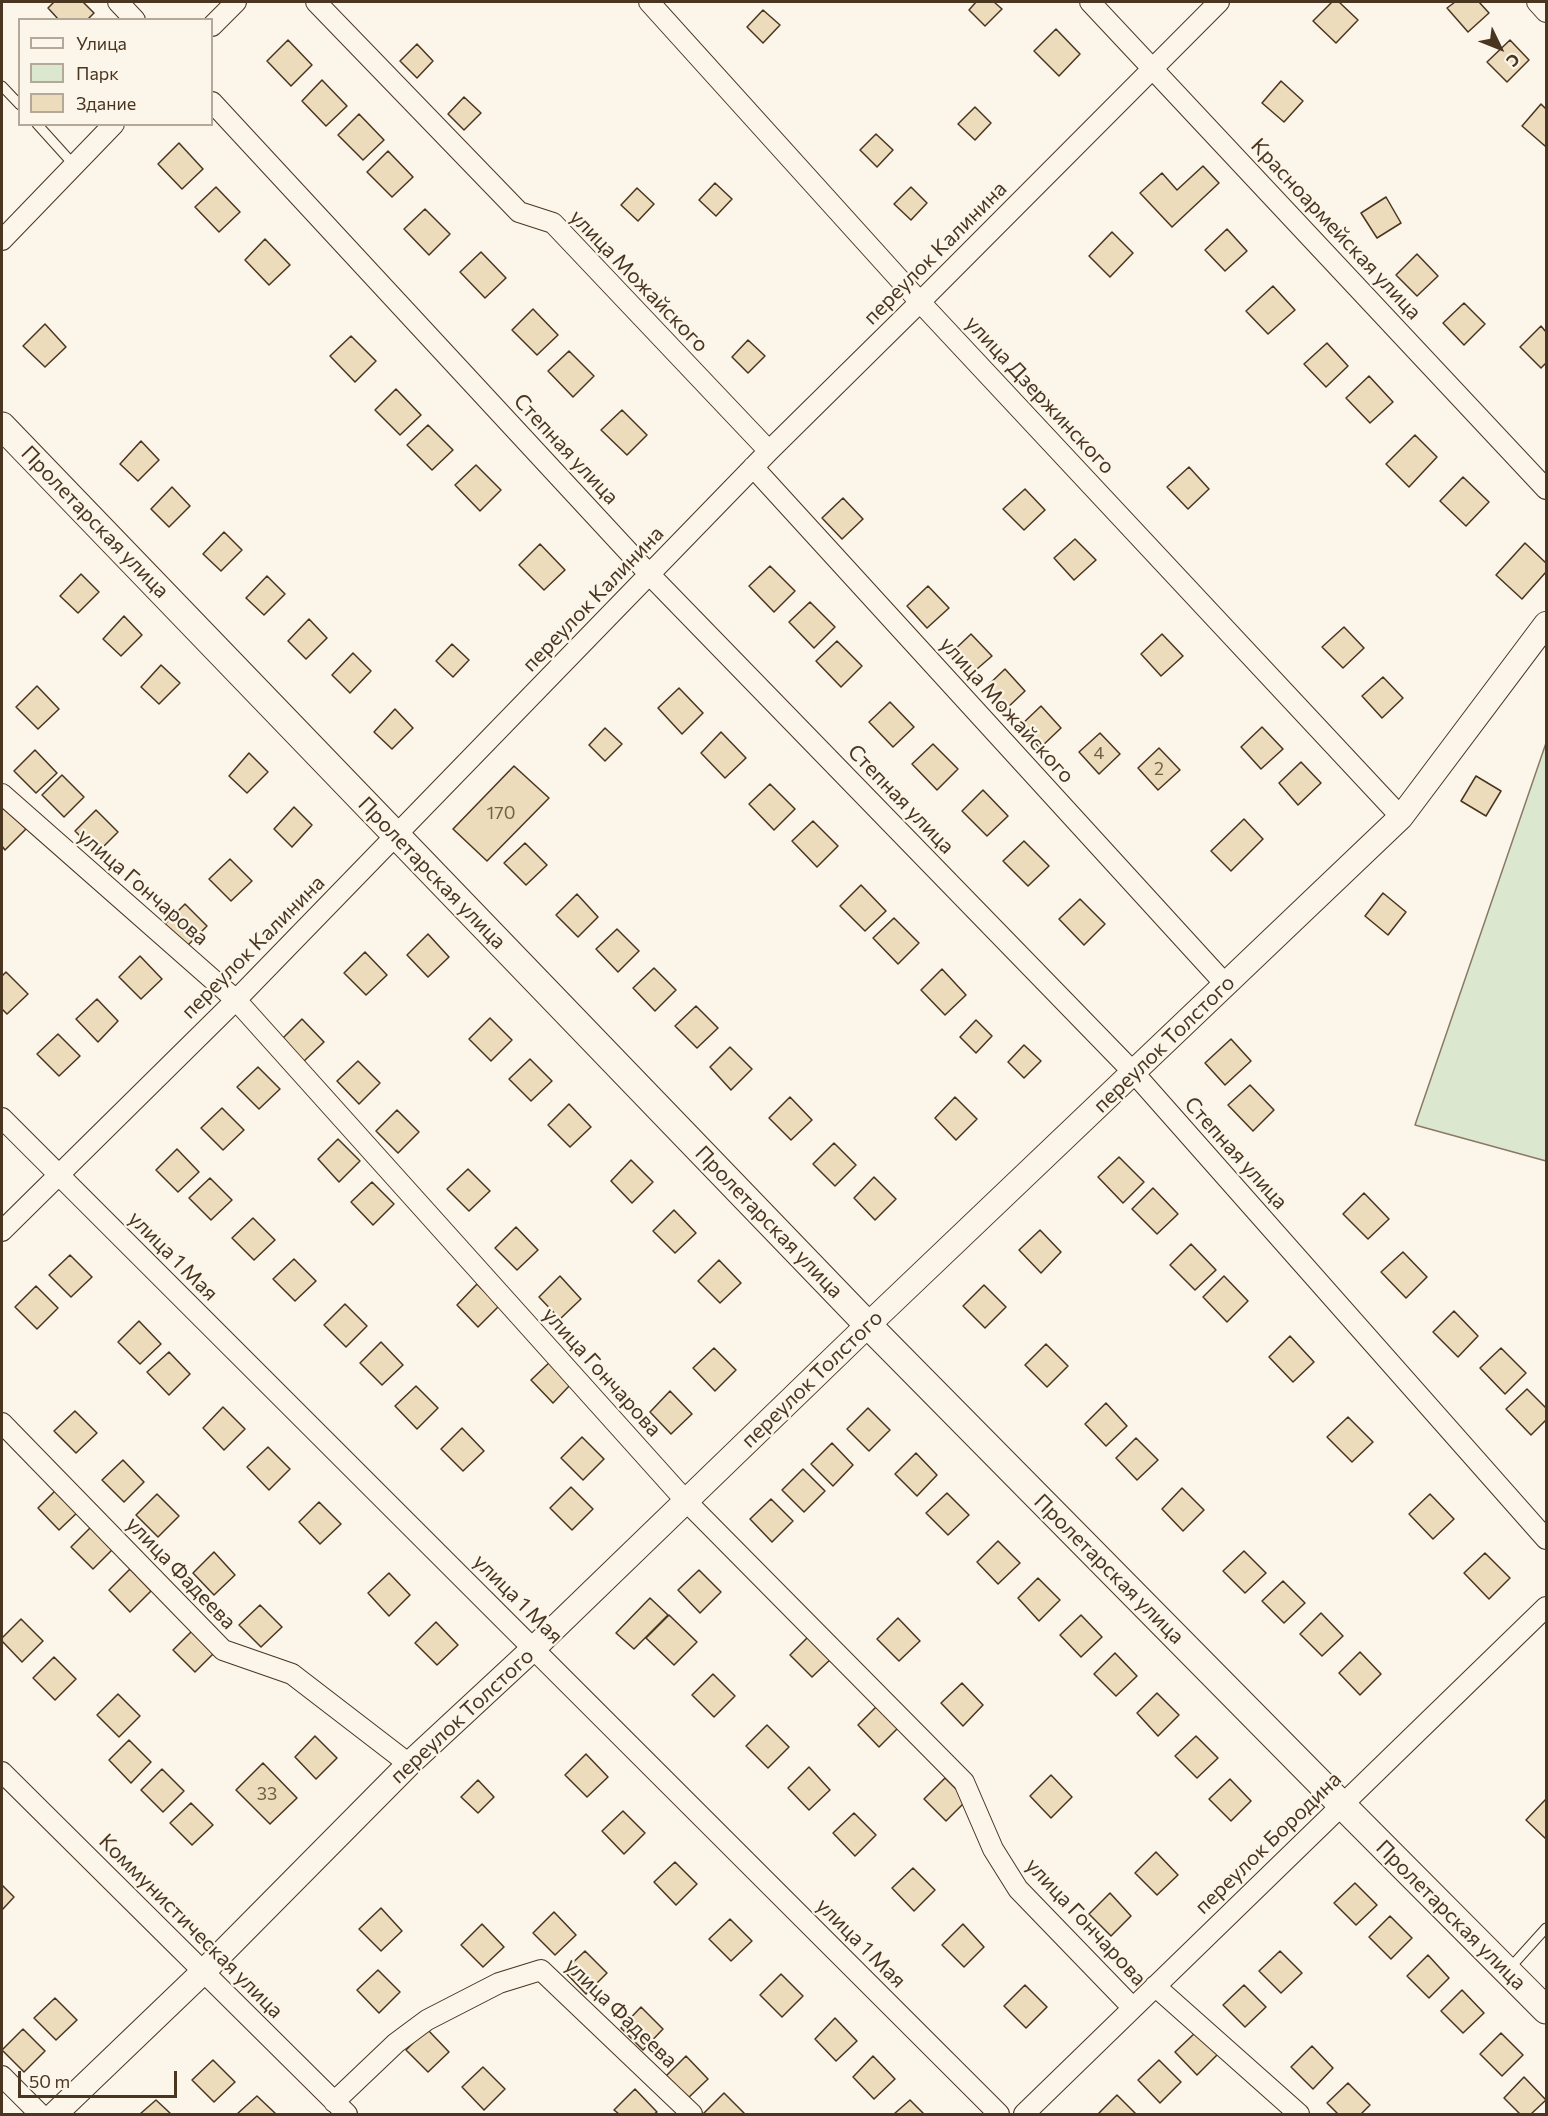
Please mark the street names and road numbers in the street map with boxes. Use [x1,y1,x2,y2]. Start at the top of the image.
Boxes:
street label: Красноармейская улица [1246,133,1426,325]
street label: переулок Калинина [858,176,1012,330]
street label: улица Можайского [564,204,714,358]
street label: улица Дзержинского [960,311,1120,479]
street label: Степная улица [508,388,624,510]
street label: Пролетарская улица [16,441,174,603]
street label: переулок Калинина [517,521,669,677]
street label: улица Можайского [935,632,1079,788]
street label: Степная улица [843,739,959,859]
street label: Пролетарская улица [353,792,511,954]
street label: улица Гончарова [72,823,214,951]
street label: переулок Калинина [176,870,330,1024]
street label: переулок Толстого [1088,970,1240,1118]
street label: Степная улица [1179,1092,1293,1214]
street label: Пролетарская улица [690,1141,848,1303]
street label: улица 1 Мая [123,1206,223,1306]
street label: улица Гончарова [537,1302,667,1442]
street label: переулок Толстого [736,1305,888,1453]
street label: Пролетарская улица [1029,1489,1189,1649]
street label: улица Фадеева [121,1511,241,1635]
street label: улица 1 Мая [468,1549,568,1649]
street label: переулок Толстого [385,1643,539,1789]
street label: переулок Бородина [1190,1767,1346,1919]
street label: Коммунистическая улица [94,1829,288,2023]
street label: Пролетарская улица [1371,1835,1531,1995]
street label: улица Гончарова [1020,1853,1152,1991]
street label: улица 1 Мая [811,1893,911,1993]
street label: улица Фадеева [559,1953,683,2073]

